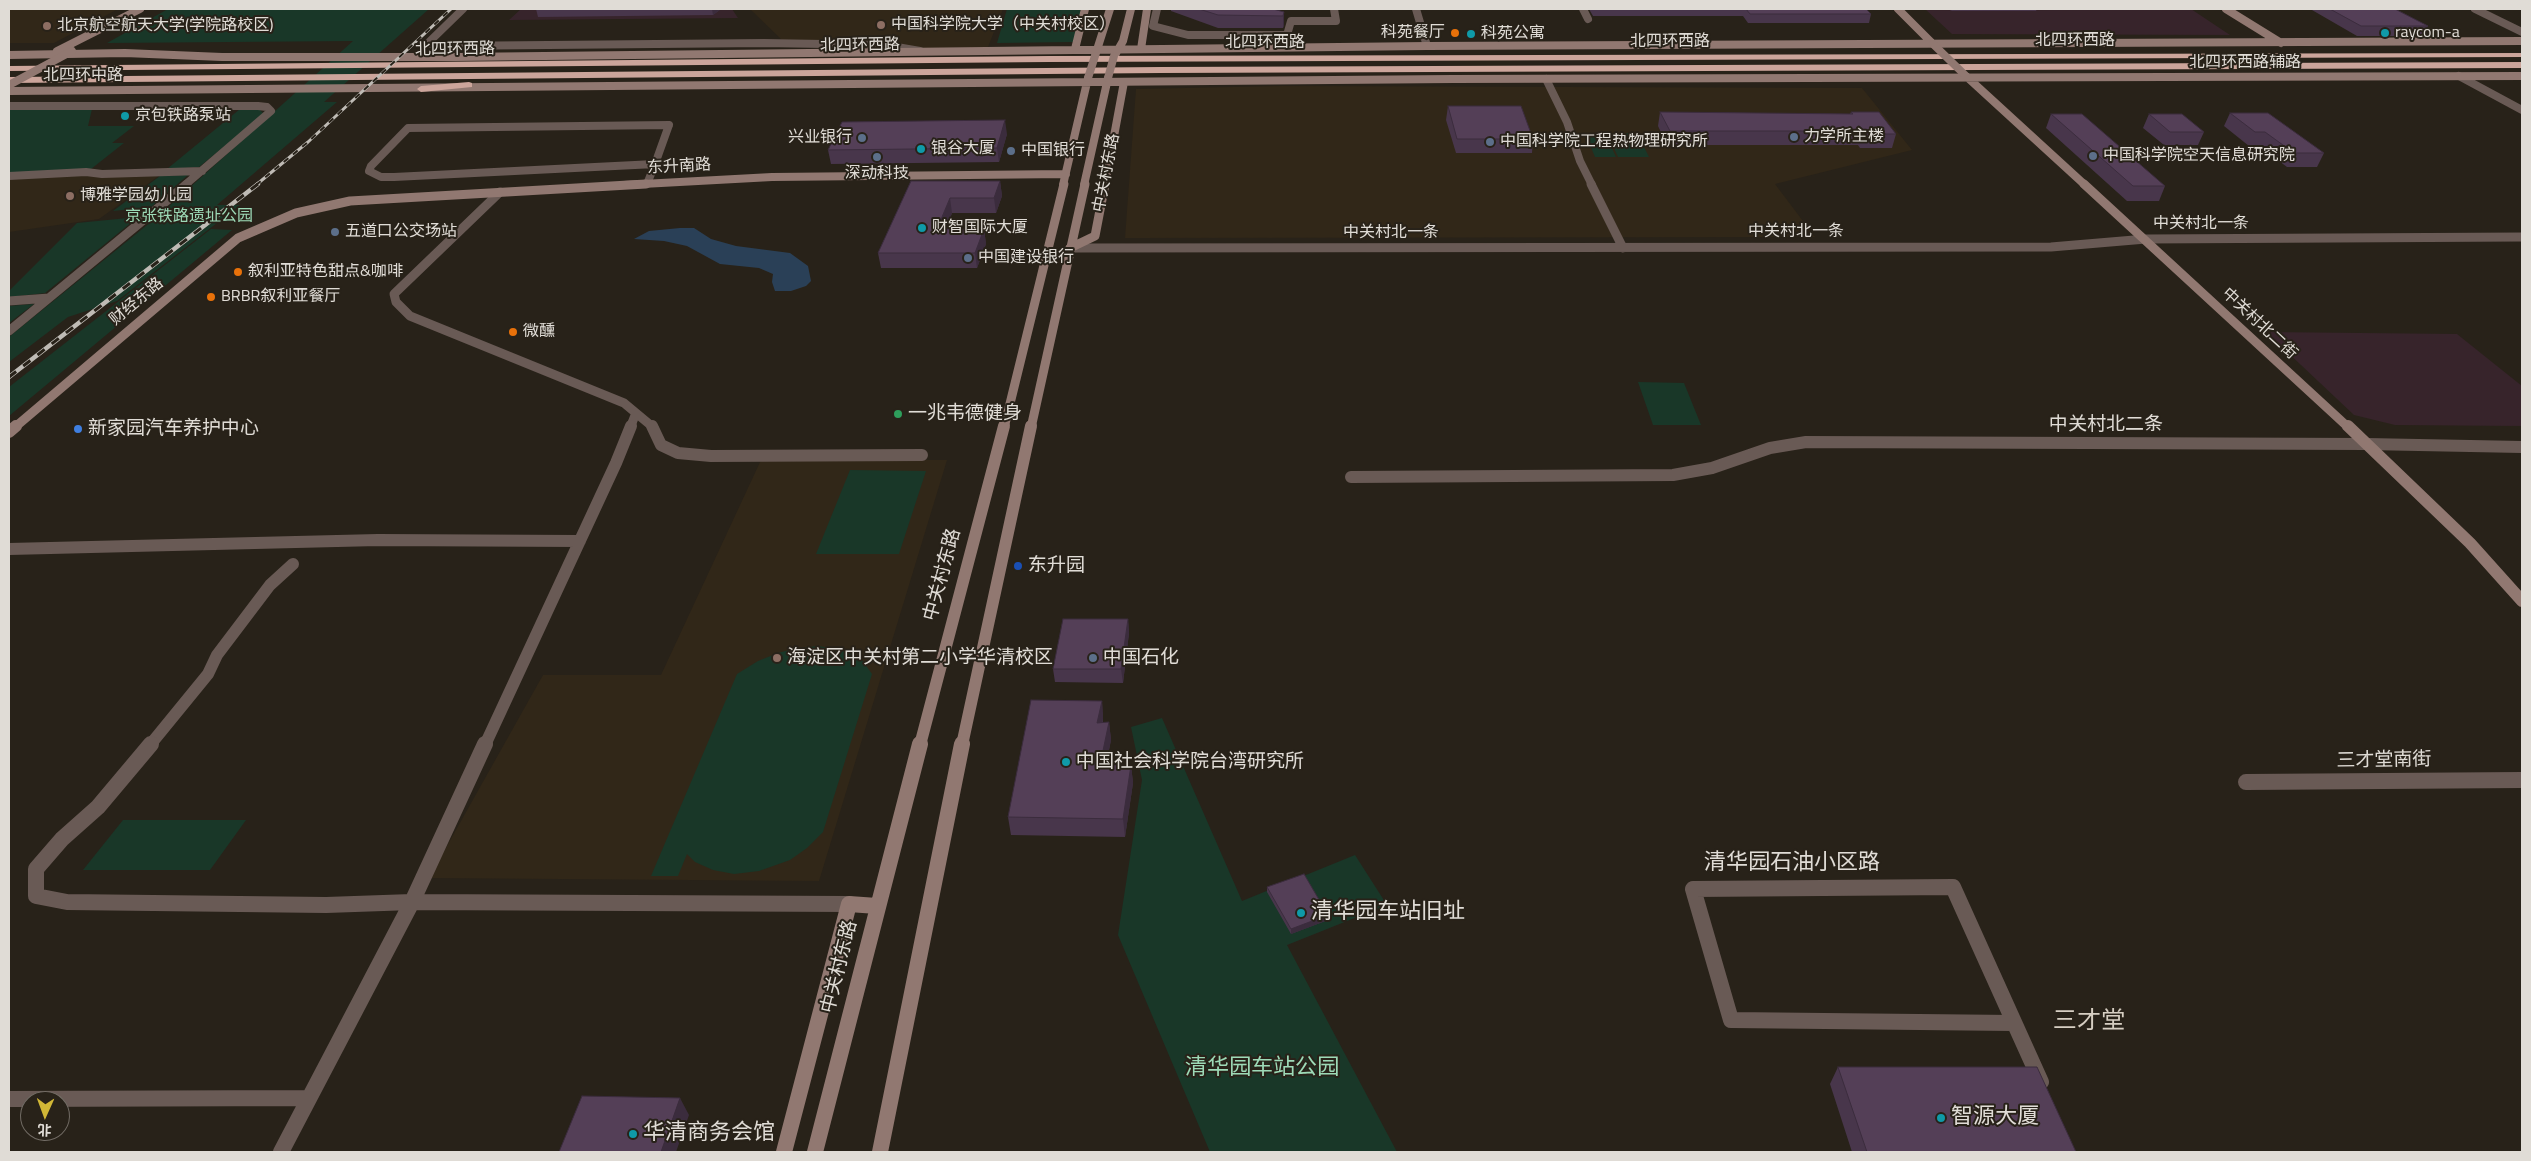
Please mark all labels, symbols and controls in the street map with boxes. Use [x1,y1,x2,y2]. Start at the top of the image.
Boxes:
place label: 中国科学院大学（中关村校区） [891,15,1115,35]
place label: 北京航空航天大学(学院路校区) [57,16,273,36]
marker: 中国科学院大学（中关村校区） [875,19,887,31]
marker: 北京航空航天大学(学院路校区) [41,20,53,32]
place label: 科苑餐厅 [1381,23,1445,43]
place label: raycom-a [2395,23,2460,43]
place label: 科苑公寓 [1481,24,1545,44]
marker: 科苑餐厅 [1449,27,1461,39]
marker: raycom-a [2379,27,2391,39]
marker: 科苑公寓 [1465,28,1477,40]
street label: 北四环西路 [2035,31,2115,51]
street label: 北四环西路 [1630,32,1710,52]
street label: 北四环西路 [1225,33,1305,53]
street label: 北四环西路 [820,36,900,56]
street label: 北四环西路 [415,40,495,60]
street label: 北四环西路辅路 [2189,53,2301,73]
street label: 北四环中路 [43,66,123,86]
place label: 京包铁路泵站 [135,106,231,126]
marker: 京包铁路泵站 [119,110,131,122]
place label: 力学所主楼 [1804,127,1884,147]
place label: 兴业银行 [788,128,852,148]
marker: 力学所主楼 [1788,131,1800,143]
marker: 兴业银行 [856,132,868,144]
street label: 中关村东路 [1090,132,1124,214]
place label: 中国科学院工程热物理研究所 [1500,132,1708,152]
marker: 中国科学院工程热物理研究所 [1484,136,1496,148]
place label: 银谷大厦 [931,139,995,159]
place label: 中国银行 [1021,141,1085,161]
marker: 银谷大厦 [915,143,927,155]
marker: 中国银行 [1005,145,1017,157]
place label: 中国科学院空天信息研究院 [2103,146,2295,166]
marker: 中国科学院空天信息研究院 [2087,150,2099,162]
marker: 深动科技 [871,151,883,163]
street label: 东升南路 [647,156,711,178]
place label: 深动科技 [845,164,909,184]
place label: 博雅学园幼儿园 [80,186,192,206]
marker: 博雅学园幼儿园 [64,190,76,202]
park label: 京张铁路遗址公园 [125,207,253,227]
street label: 中关村北一条 [2153,214,2249,234]
place label: 财智国际大厦 [932,218,1028,238]
place label: 五道口公交场站 [345,222,457,242]
marker: 财智国际大厦 [916,222,928,234]
street label: 中关村北一条 [1748,222,1844,242]
street label: 中关村北一条 [1343,223,1439,243]
marker: 五道口公交场站 [329,226,341,238]
place label: 中国建设银行 [978,248,1074,268]
marker: 中国建设银行 [962,252,974,264]
place label: 叙利亚特色甜点&咖啡 [248,262,403,282]
marker: 叙利亚特色甜点&咖啡 [232,266,244,278]
street label: 财经东路 [106,274,168,330]
street label: 中关村北二街 [2217,284,2301,364]
place label: BRBR叙利亚餐厅 [221,287,340,307]
marker: BRBR叙利亚餐厅 [205,291,217,303]
place label: 微醺 [523,322,555,342]
marker: 微醺 [507,326,519,338]
place label: 一兆韦德健身 [908,403,1022,425]
marker: 一兆韦德健身 [892,408,904,420]
street label: 中关村北二条 [2049,414,2163,436]
place label: 新家园汽车养护中心 [88,418,259,440]
marker: 新家园汽车养护中心 [72,423,84,435]
street label: 中关村东路 [920,526,966,624]
place label: 东升园 [1028,555,1085,577]
marker: 东升园 [1012,560,1024,572]
place label: 海淀区中关村第二小学华清校区 [787,647,1053,669]
place label: 中国石化 [1103,647,1179,669]
marker: 海淀区中关村第二小学华清校区 [771,652,783,664]
marker: 中国石化 [1087,652,1099,664]
street label: 三才堂南街 [2336,749,2432,773]
place label: 中国社会科学院台湾研究所 [1076,751,1304,773]
marker: 中国社会科学院台湾研究所 [1060,756,1072,768]
street label: 清华园石油小区路 [1704,851,1880,877]
place label: 清华园车站旧址 [1311,900,1465,926]
marker: 清华园车站旧址 [1295,907,1307,919]
street label: 中关村东路 [817,918,863,1016]
district label: 三才堂 [2053,1008,2125,1036]
park label: 清华园车站公园 [1185,1056,1339,1082]
north arrow [20,1091,70,1141]
place label: 智源大厦 [1951,1105,2039,1131]
marker: 智源大厦 [1935,1112,1947,1124]
text: 北 [37,1120,52,1141]
place label: 华清商务会馆 [643,1121,775,1147]
marker: 华清商务会馆 [627,1128,639,1140]

